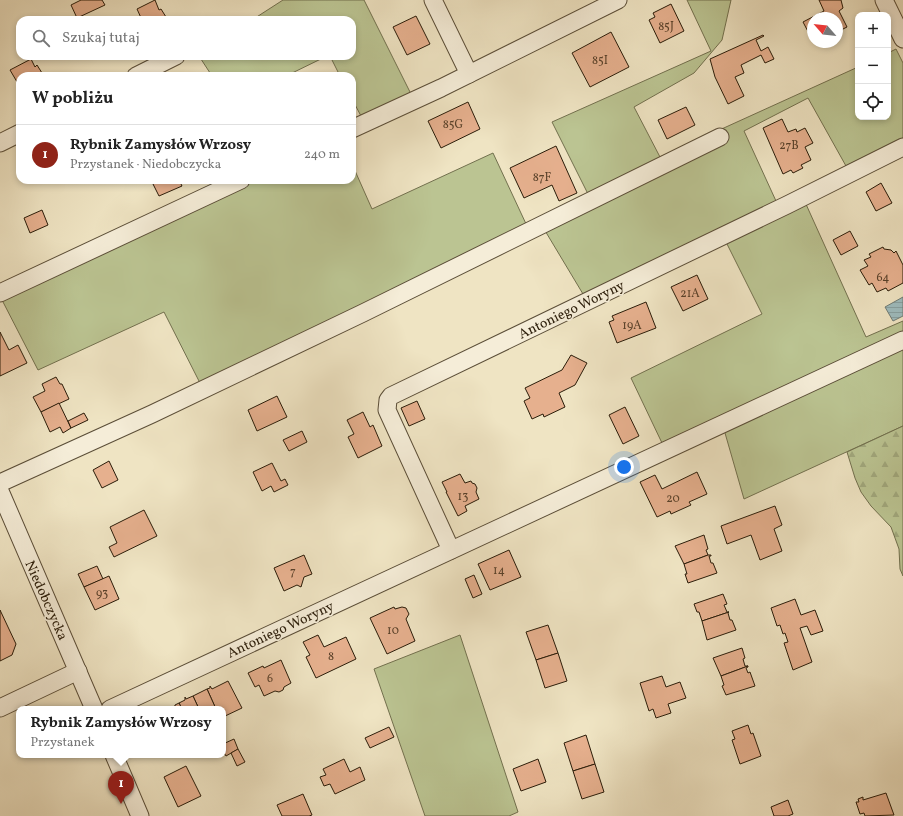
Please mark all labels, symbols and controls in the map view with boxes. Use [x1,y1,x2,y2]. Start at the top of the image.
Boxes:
north arrow [807,12,843,48]
map controls [855,12,891,120]
button: + [855,12,891,48]
search box [16,16,356,60]
house number: 85J [658,19,674,35]
icon: search [30,27,52,49]
text: Szukaj tutaj [62,28,140,49]
button: − [855,48,891,84]
house number: 85I [592,53,608,69]
button: locate [855,84,891,120]
text: W pobliżu [32,87,113,110]
house number: 85G [443,117,463,133]
text: Rybnik Zamysłów Wrzosy [70,135,251,156]
house number: 27B [779,138,799,154]
text: 1 [42,146,48,164]
text: 240 m [304,146,340,164]
text: Przystanek · Niedobczycka [70,156,221,174]
house number: 87F [533,170,552,186]
house number: 64 [877,270,889,286]
street label: Antoniego Woryny [515,276,628,344]
house number: 21A [680,286,700,302]
house number: 19A [622,318,642,334]
your location [614,457,634,477]
house number: 13 [458,489,468,505]
house number: 20 [666,491,680,507]
street label: Niedobczycka [20,558,72,643]
house number: 14 [493,563,505,579]
house number: 7 [290,564,296,580]
house number: 93 [96,586,108,602]
street label: Antoniego Woryny [224,597,338,663]
house number: 10 [387,623,399,639]
house number: 8 [328,649,334,665]
house number: 6 [267,671,273,687]
popup [16,706,226,758]
text: Rybnik Zamysłów Wrzosy [30,713,212,734]
text: Przystanek [30,734,95,752]
pin: 1 [108,771,134,804]

